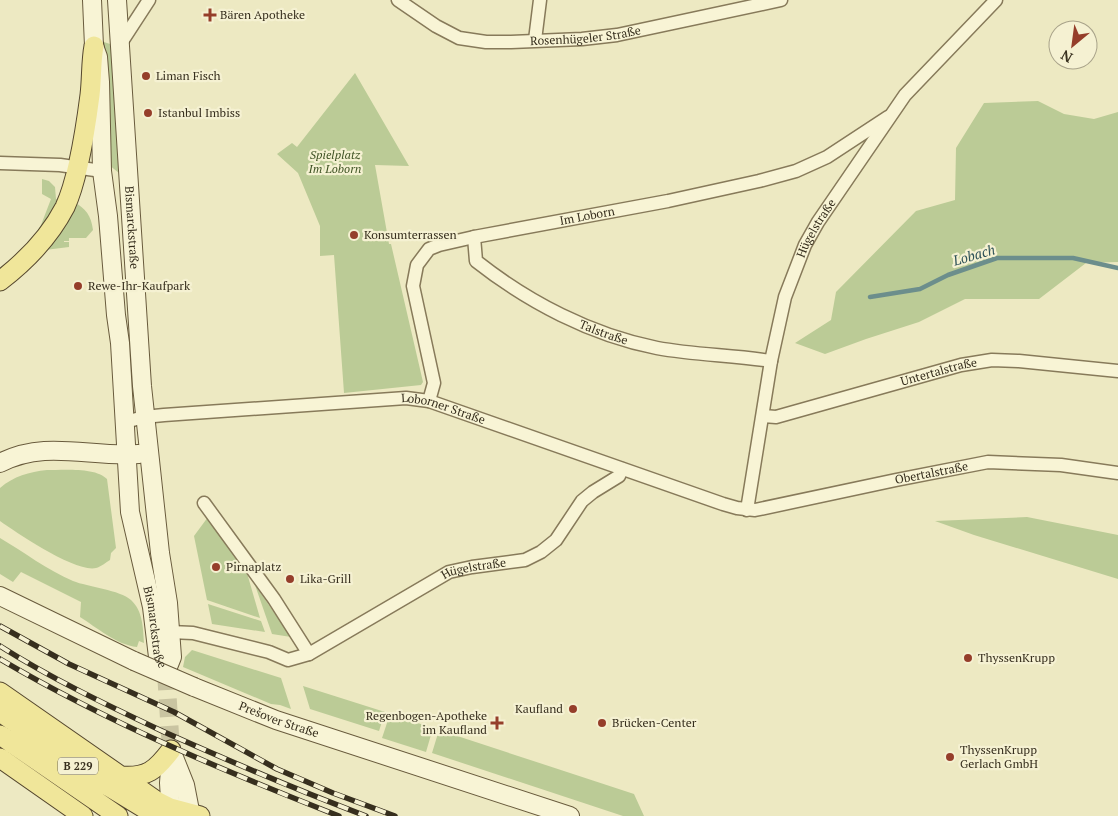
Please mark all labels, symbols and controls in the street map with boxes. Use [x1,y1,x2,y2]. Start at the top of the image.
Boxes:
place label: Bären Apotheke [220,7,305,22]
marker: Bären Apotheke [204,9,216,21]
north arrow [1048,20,1098,70]
street label: Rosenhügeler Straße [530,22,642,48]
text: N [1057,46,1076,68]
place label: Liman Fisch [156,68,221,83]
marker: Liman Fisch [140,70,152,82]
place label: Istanbul Imbiss [158,105,240,120]
marker: Istanbul Imbiss [142,107,154,119]
park label: Spielplatz Im Loborn [308,147,361,176]
street label: Bismarckstraße [122,186,142,269]
street label: Hügelstraße [793,196,839,260]
street label: Im Loborn [558,203,616,228]
place label: Konsumterrassen [364,227,457,242]
marker: Konsumterrassen [348,229,360,241]
water label: Lobach [950,239,997,270]
place label: Rewe-Ihr-Kaufpark [88,278,191,293]
marker: Rewe-Ihr-Kaufpark [72,280,84,292]
street label: Talstraße [577,316,630,348]
street label: Untertalstraße [899,355,978,389]
street label: Loborner Straße [401,390,487,427]
street label: Obertalstraße [893,458,969,487]
street label: Hügelstraße [438,555,507,582]
place label: Pirnaplatz [226,559,281,574]
marker: Pirnaplatz [210,561,222,573]
place label: Lika-Grill [300,571,352,586]
marker: Lika-Grill [284,573,296,585]
street label: Bismarckstraße [140,585,170,670]
place label: ThyssenKrupp [978,650,1055,665]
marker: ThyssenKrupp [962,652,974,664]
street label: Prešover Straße [237,698,321,741]
place label: Kaufland [515,701,563,716]
marker: Kaufland [567,703,579,715]
place label: Regenbogen-Apotheke im Kaufland [366,708,487,737]
place label: Brücken-Center [612,715,697,730]
marker: Regenbogen-Apotheke im Kaufland [491,717,503,729]
marker: Brücken-Center [596,717,608,729]
place label: ThyssenKrupp Gerlach GmbH [960,742,1038,771]
marker: ThyssenKrupp Gerlach GmbH [944,751,956,763]
road number: B 229 [58,758,98,774]

